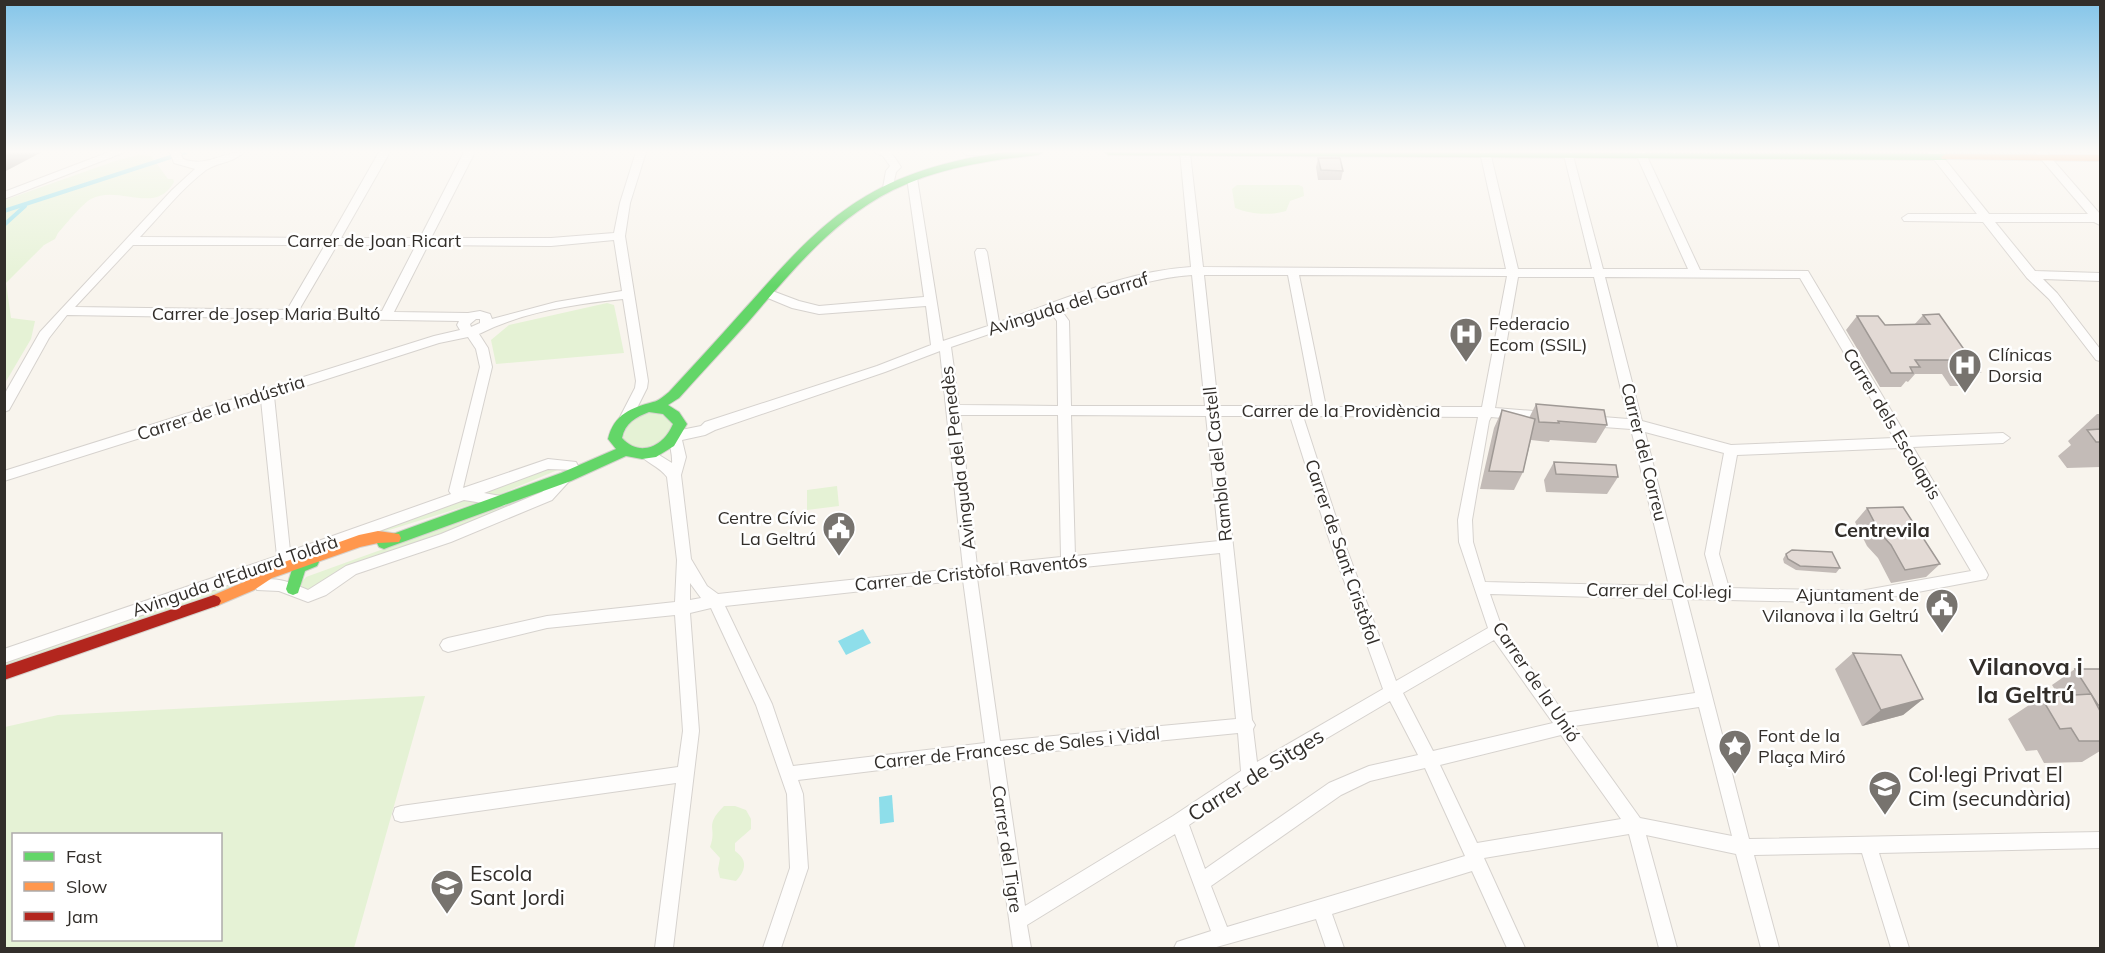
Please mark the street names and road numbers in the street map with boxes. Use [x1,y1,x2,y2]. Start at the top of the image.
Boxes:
street label: Carrer de Joan Ricart [287,229,461,252]
street label: Avinguda del Garraf [984,266,1152,340]
street label: Carrer de Josep Maria Bultó [152,302,380,325]
street label: Carrer dels Escolapis [1838,344,1947,504]
street label: Avinguda del Penedès [935,365,980,551]
street label: Carrer de la Indústria [134,370,308,446]
street label: Carrer del Correu [1616,380,1673,523]
street label: Rambla del Castell [1198,386,1237,543]
street label: Carrer de la Providència [1242,399,1440,422]
street label: Carrer de Sant Cristòfol [1300,456,1385,647]
street label: Avinguda d'Eduard Toldrà [129,529,341,622]
street label: Carrer de Cristòfol Raventós [853,549,1089,596]
street label: Carrer del Col·legi [1586,578,1732,603]
street label: Carrer de la Unió [1488,617,1585,746]
street label: Carrer de Francesc de Sales i Vidal [873,721,1161,774]
street label: Carrer de Sitges [1183,722,1328,826]
street label: Carrer del Tigre [987,784,1028,914]

